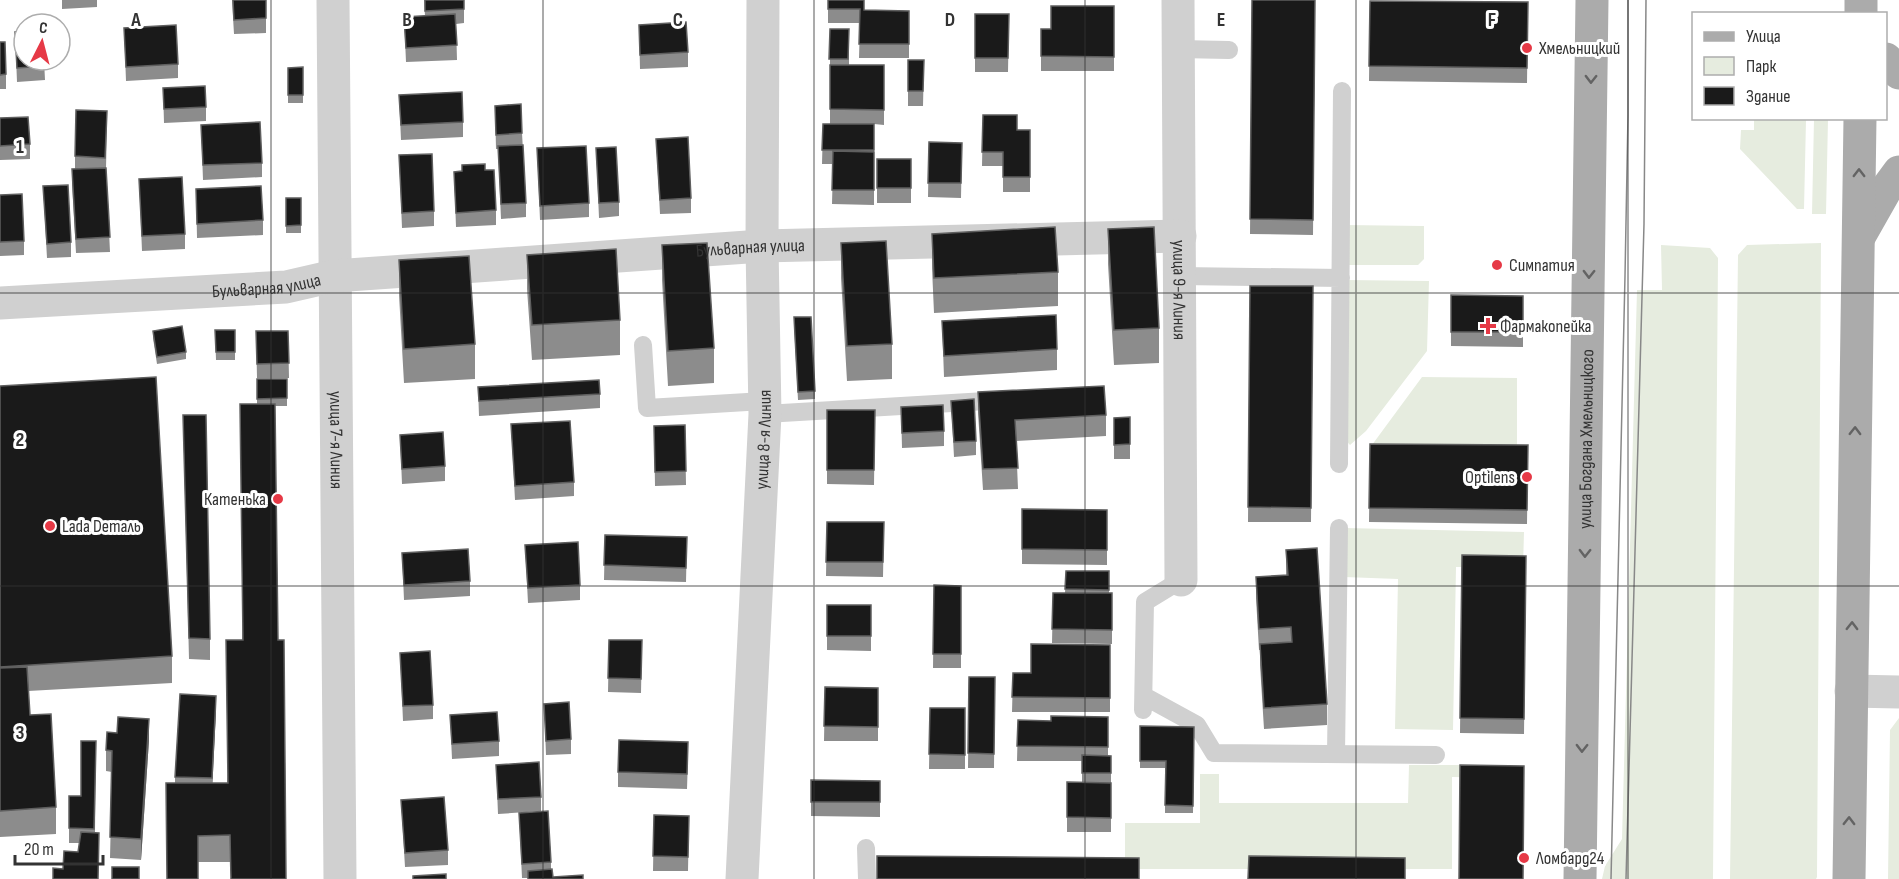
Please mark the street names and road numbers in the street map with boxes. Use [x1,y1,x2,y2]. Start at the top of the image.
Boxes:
street label: Бульварная улица [695,234,805,261]
street label: улица 9-я Линия [1169,240,1190,340]
street label: Бульварная улица [211,269,323,302]
street label: улица Богдана Хмельницкого [1574,349,1598,529]
street label: улица 8-я Линия [751,390,776,490]
street label: улица 7-я Линия [326,391,347,489]

